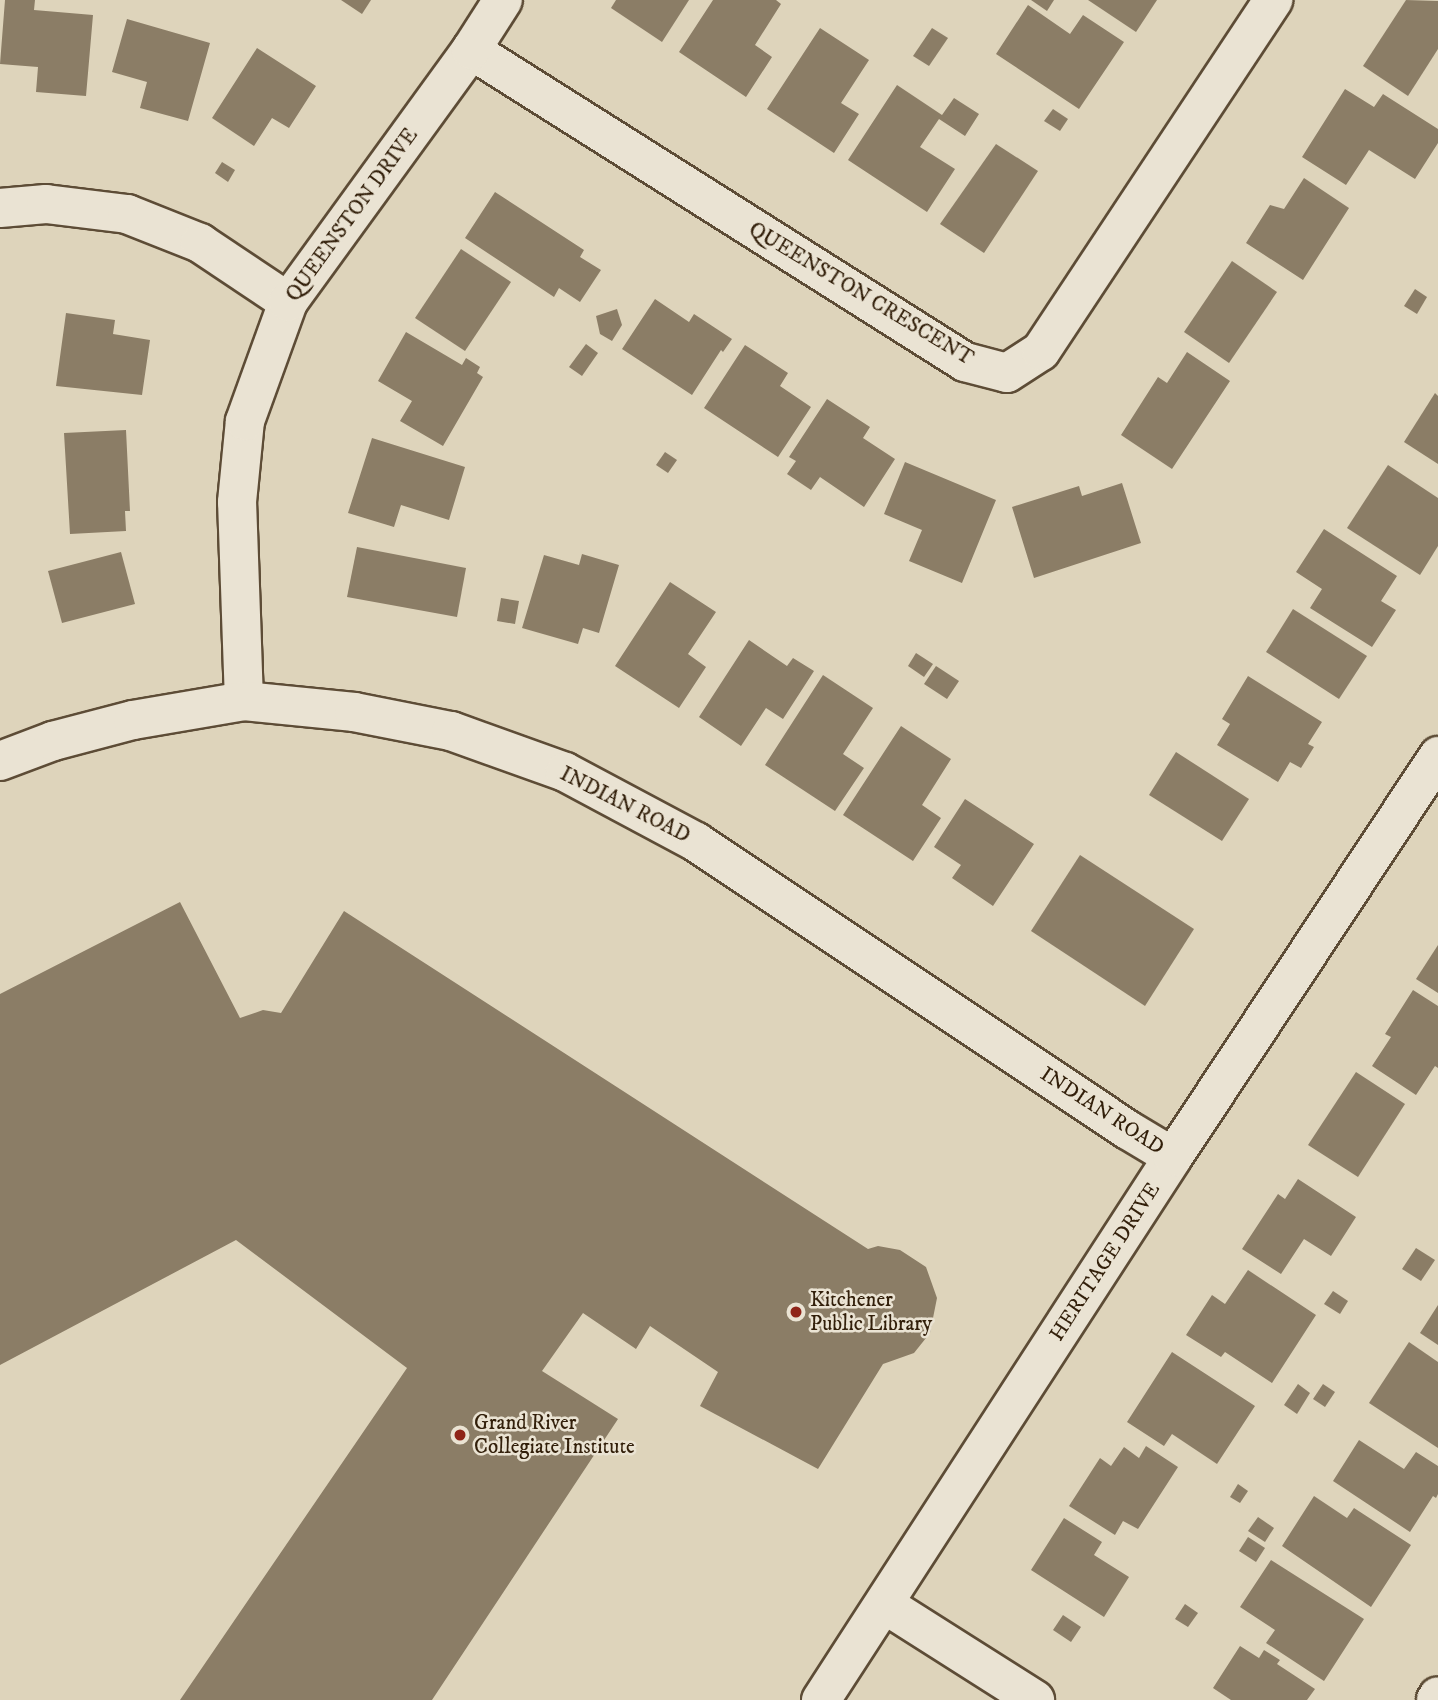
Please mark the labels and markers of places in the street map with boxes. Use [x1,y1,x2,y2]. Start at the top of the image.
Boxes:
place label: Kitchener Public Library [810,1287,932,1337]
marker: Kitchener Public Library [788,1304,804,1320]
place label: Grand River Collegiate Institute [474,1410,635,1460]
marker: Grand River Collegiate Institute [452,1427,468,1443]

